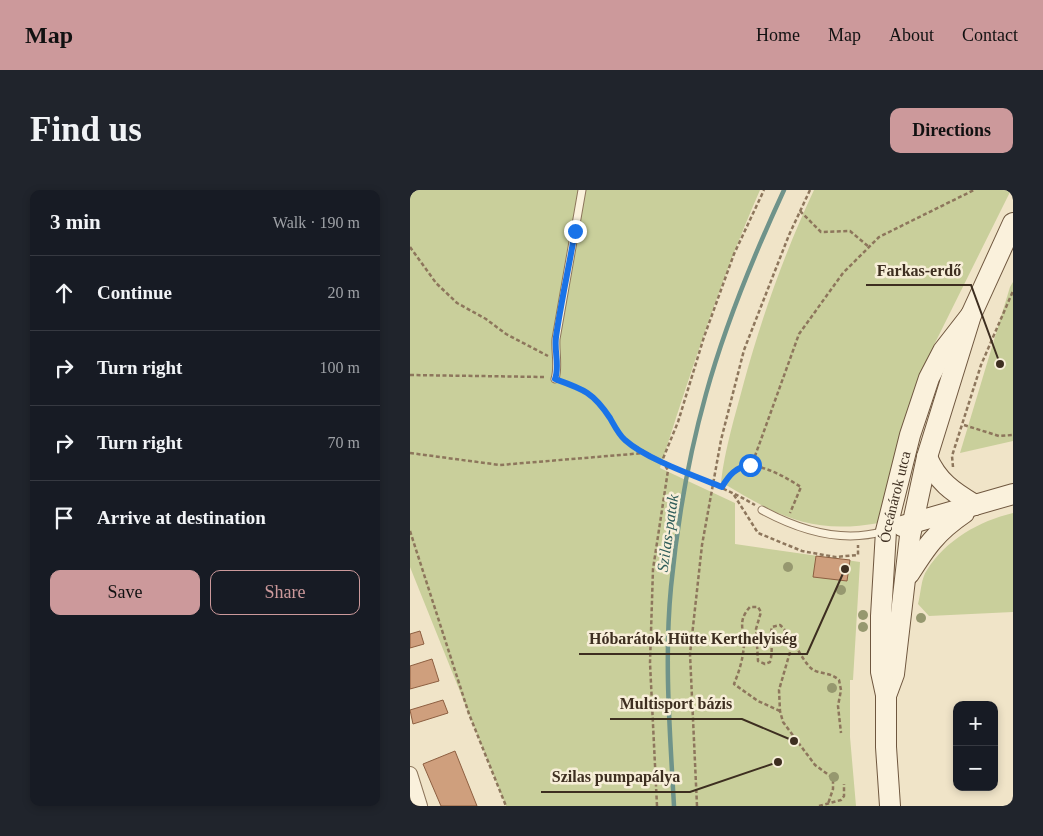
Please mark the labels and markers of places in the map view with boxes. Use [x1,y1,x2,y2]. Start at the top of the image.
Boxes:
callout: Farkas-erdő [866,254,971,285]
callout: Hóbarátok Hütte Kerthelyiség [579,623,807,654]
callout: Multisport bázis [610,688,742,719]
callout: Szilas pumpapálya [541,761,690,792]

